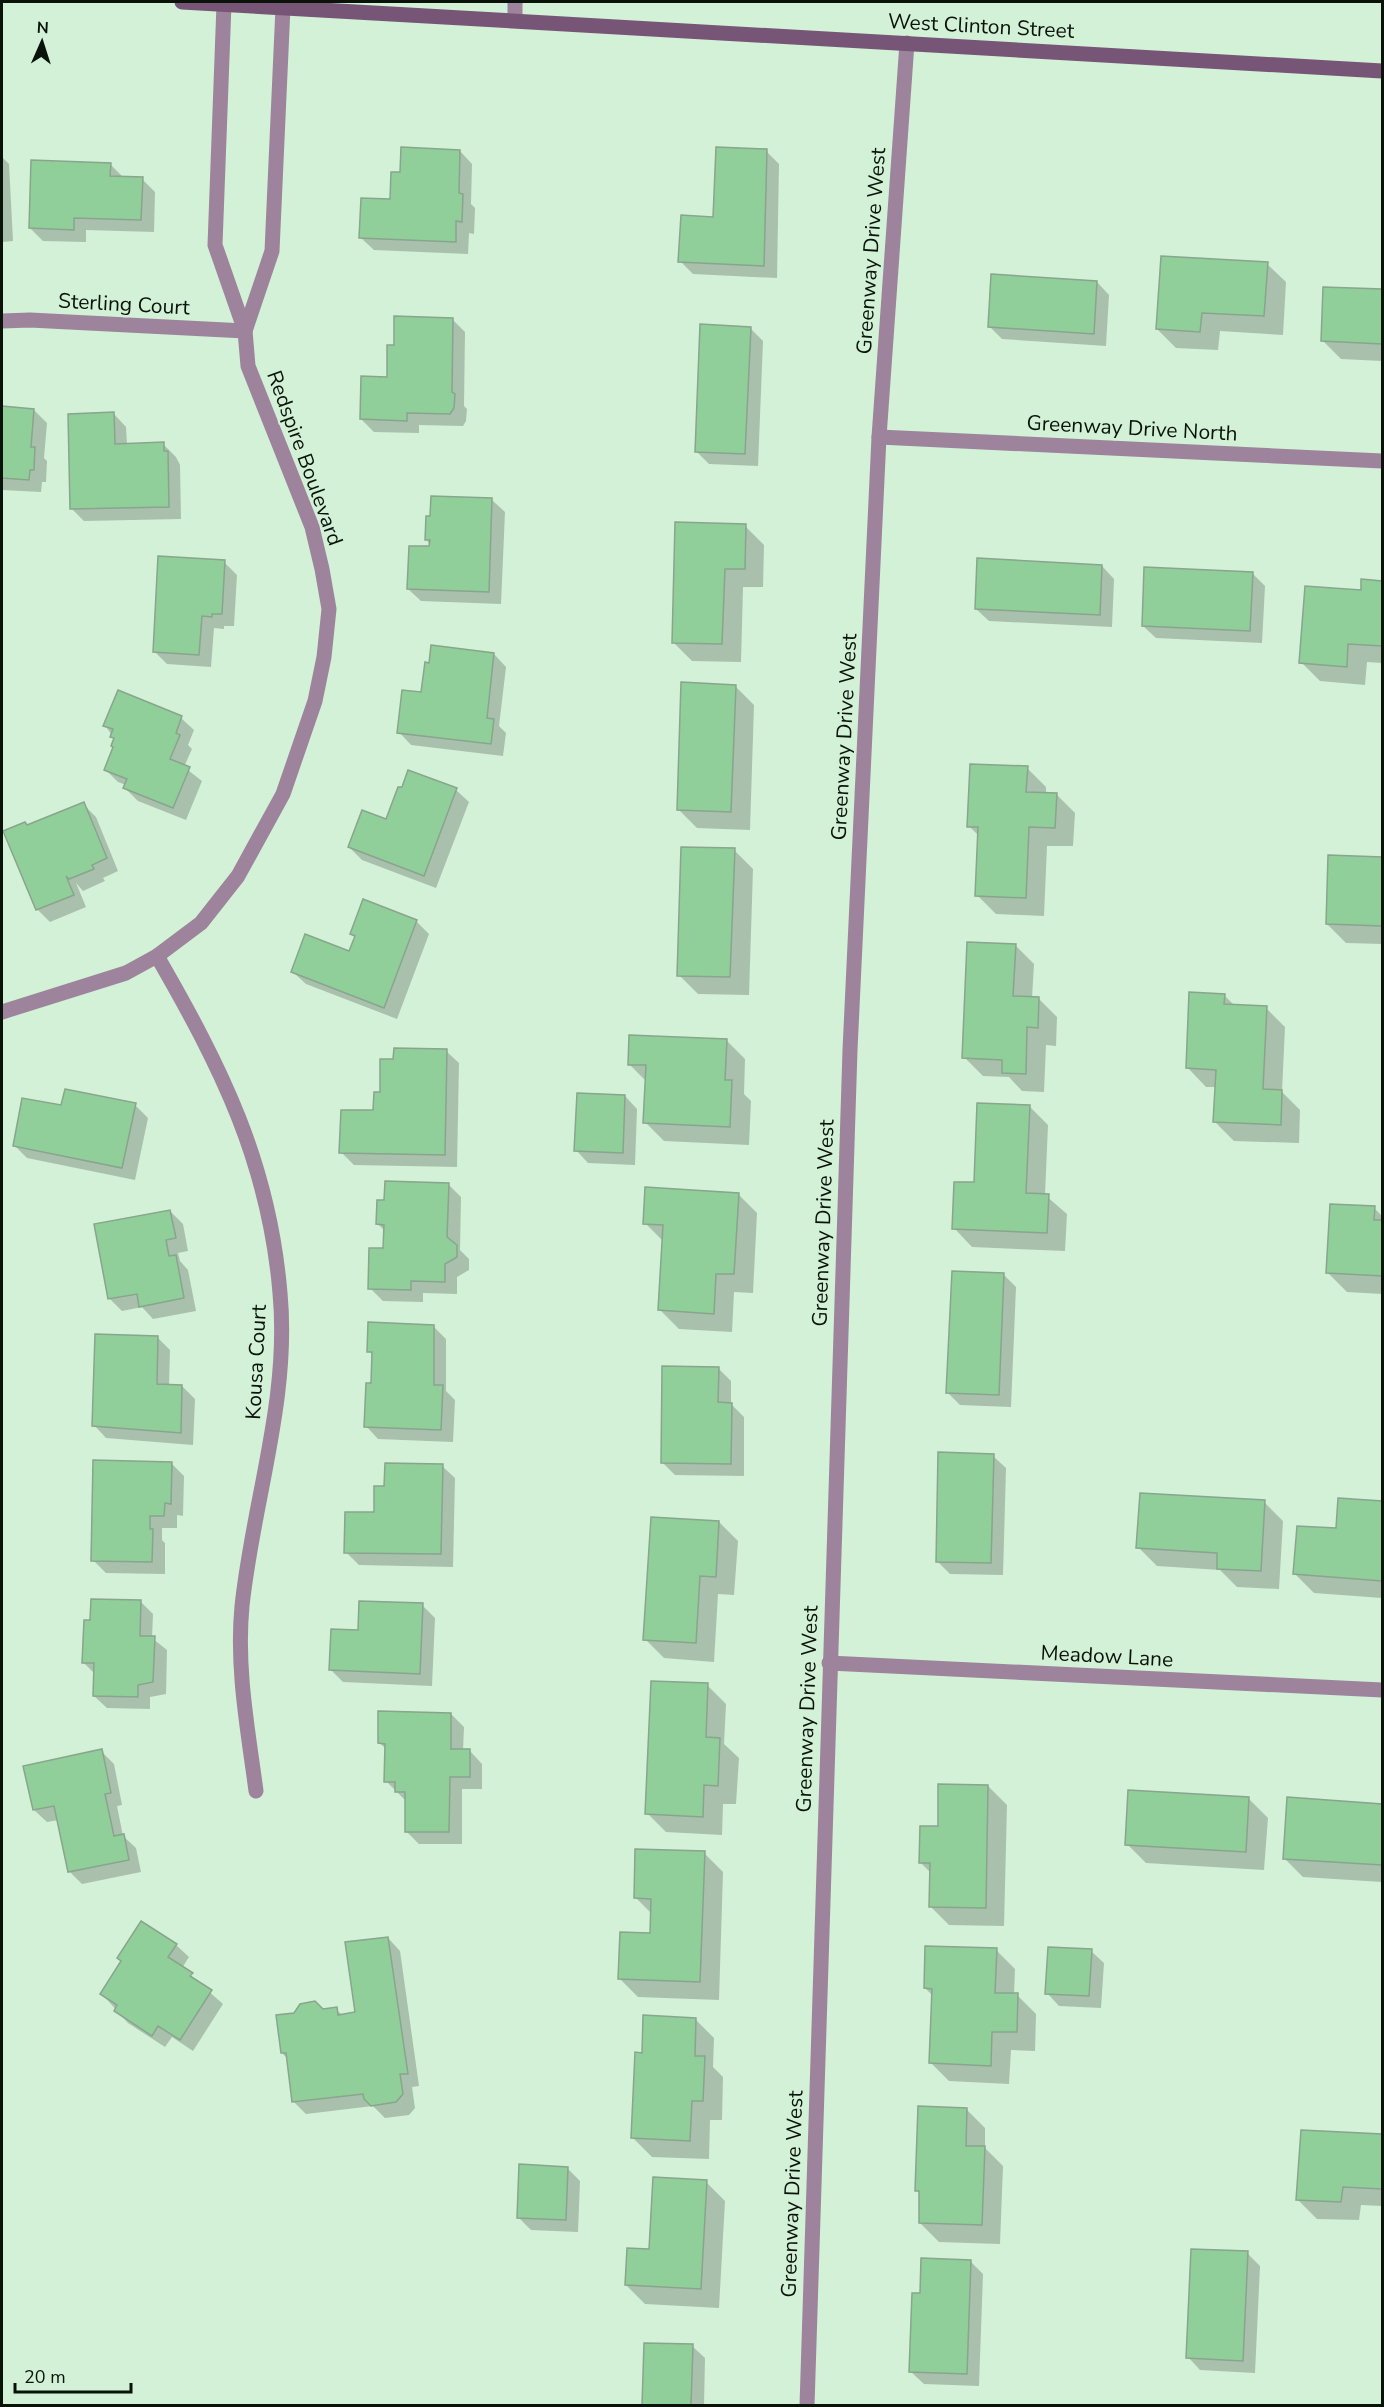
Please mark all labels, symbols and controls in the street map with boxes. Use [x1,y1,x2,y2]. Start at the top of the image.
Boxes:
street label: West Clinton Street [887,7,1075,45]
north arrow [12,12,72,72]
text: N [36,17,49,39]
street label: Greenway Drive West [850,146,892,355]
street label: Sterling Court [57,287,191,321]
street label: Redspire Boulevard [260,366,350,550]
street label: Greenway Drive North [1026,408,1238,448]
street label: Greenway Drive West [825,632,863,841]
street label: Greenway Drive West [805,1118,841,1327]
street label: Kousa Court [239,1303,273,1420]
street label: Greenway Drive West [789,1604,825,1813]
street label: Meadow Lane [1040,1639,1174,1673]
street label: Greenway Drive West [774,2089,810,2298]
scale bar [15,2356,130,2394]
text: 20 m [24,2365,66,2389]

